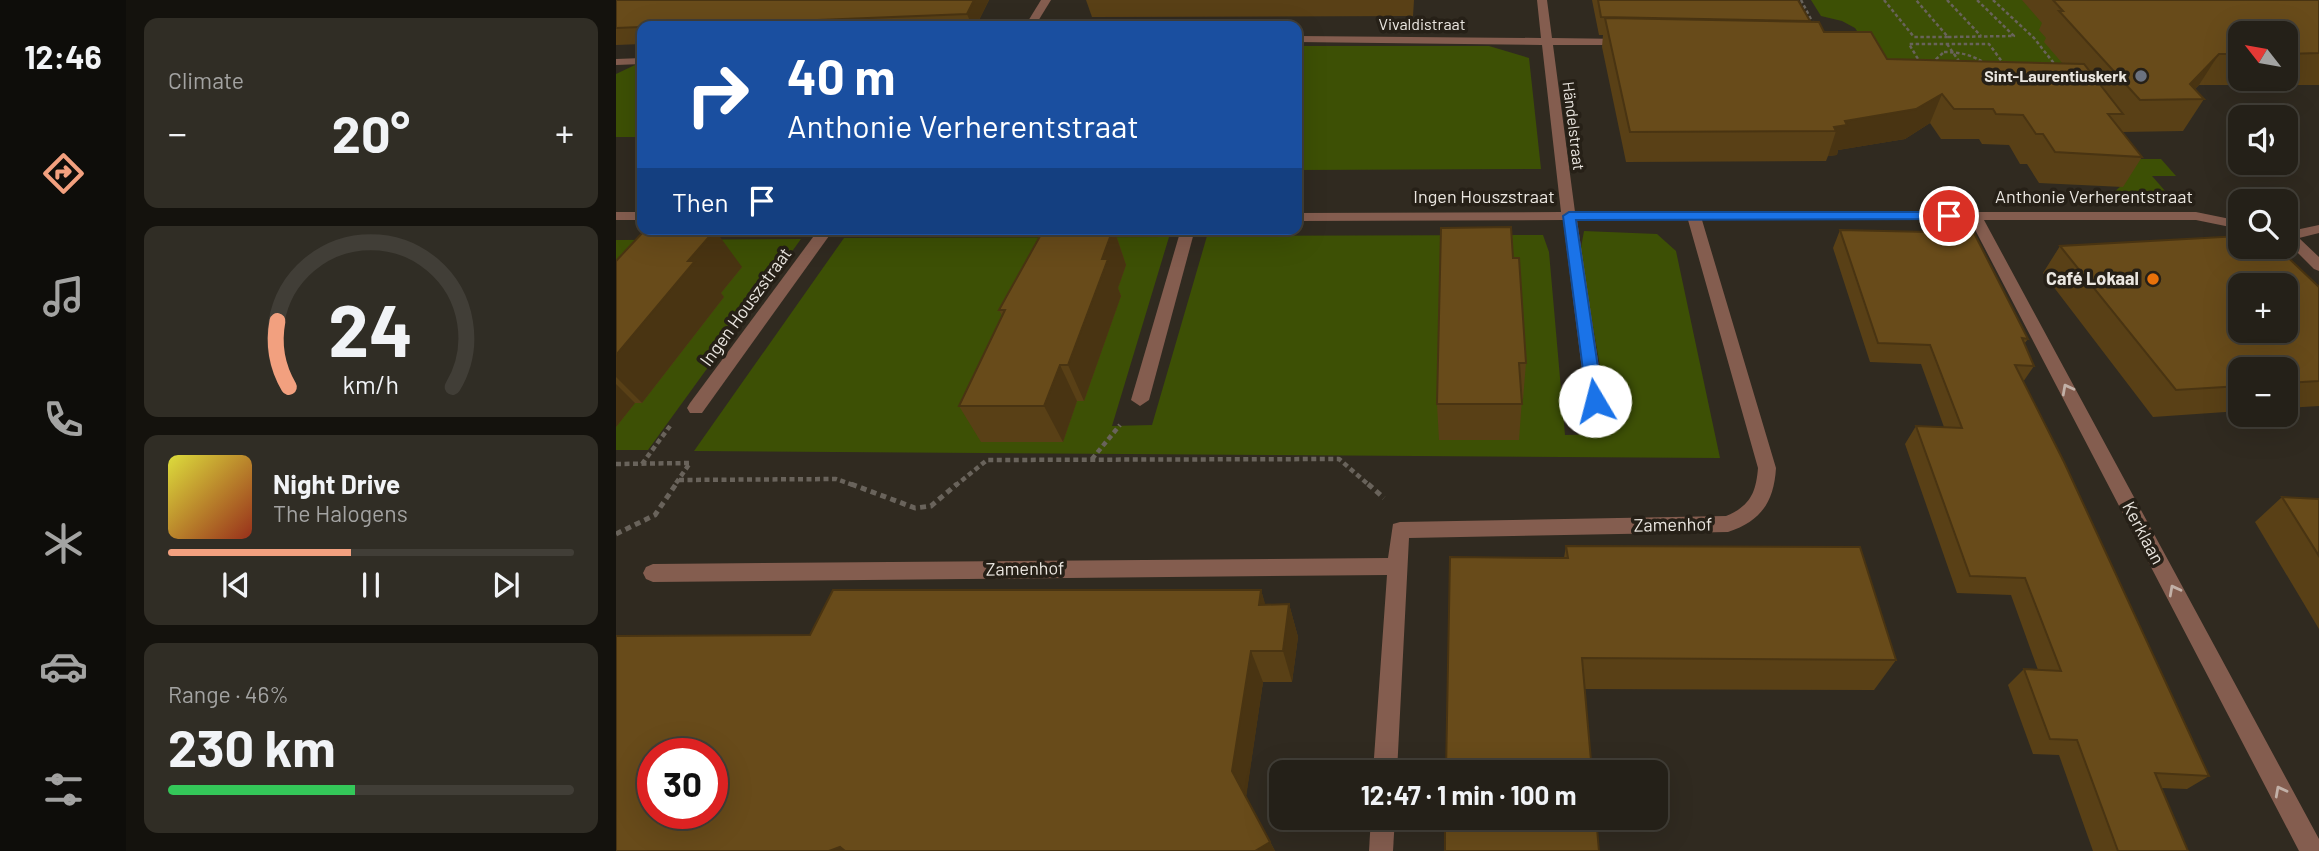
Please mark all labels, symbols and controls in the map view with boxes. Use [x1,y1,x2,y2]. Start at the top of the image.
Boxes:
street label: Vivaldistraat [1378,14,1466,33]
north arrow [2228,21,2298,91]
map controls [2228,21,2298,427]
text: 12:46 [24,37,102,75]
text: 40 m [787,46,895,105]
icon: right [672,49,763,140]
text: Climate [168,66,244,94]
place label: Sint-Laurentiuskerk [1984,66,2127,85]
marker: Sint-Laurentiuskerk [2133,68,2149,84]
street label: Händelstraat [1560,80,1589,172]
text: 20° [332,101,410,163]
button: sound [2228,105,2298,175]
text: Anthonie Verherentstraat [787,106,1139,144]
text: − [168,109,187,155]
text: + [555,109,574,155]
icon: directions [39,149,88,198]
icon: arrive [743,182,781,220]
street label: Ingen Houszstraat [1413,185,1555,207]
street label: Anthonie Verherentstraat [1995,185,2193,207]
text: Then [672,186,729,217]
pin [1919,186,1979,246]
button: search [2228,189,2298,259]
icon: arrive [1930,197,1968,235]
street label: Ingen Houszstraat [695,243,796,370]
place label: Café Lokaal [2046,267,2139,289]
marker: Café Lokaal [2145,271,2161,287]
icon: music [39,272,88,321]
button: + [2228,273,2298,343]
text: 24 [329,285,413,373]
button: − [2228,357,2298,427]
position arrow [1558,364,1632,438]
text: km/h [343,369,399,399]
one-way arrow [2061,384,2075,396]
icon: phone [39,395,88,444]
text: Night Drive [273,468,400,499]
street label: Kerklaan [2118,497,2170,568]
text: The Halogens [273,499,408,527]
street label: Zamenhof [1633,512,1713,536]
icon: climate [39,519,88,568]
street label: Zamenhof [985,556,1065,580]
icon: previous [217,566,255,604]
icon: pause [352,566,390,604]
icon: next [487,566,525,604]
one-way arrow [2168,585,2182,597]
icon: car [39,642,88,691]
text: Range · 46% [168,680,289,708]
text: 230 km [168,715,336,777]
speed limit sign: 30 [637,738,728,829]
icon: filters [39,765,88,814]
text: 12:47 · 1 min · 100 m [1361,779,1576,810]
one-way arrow [2275,786,2289,798]

